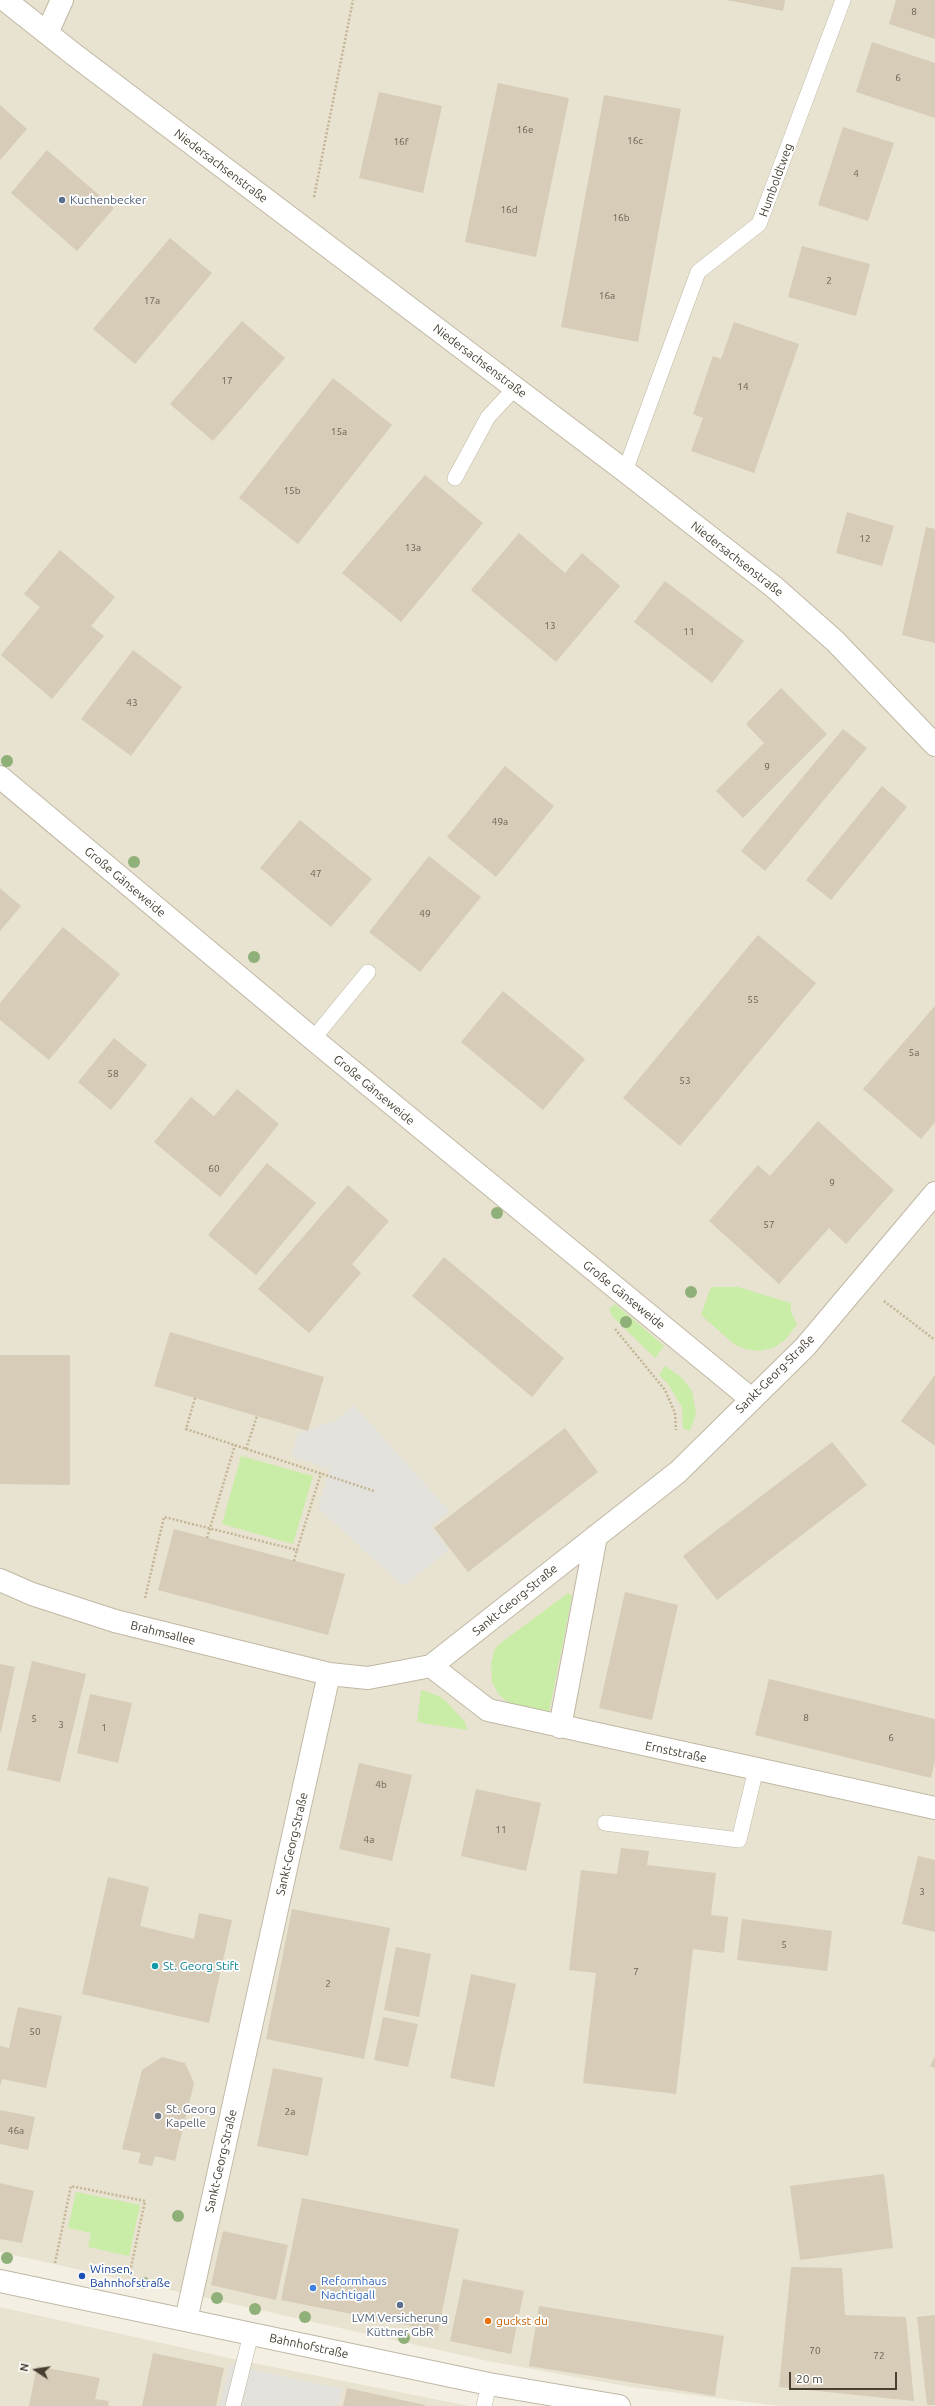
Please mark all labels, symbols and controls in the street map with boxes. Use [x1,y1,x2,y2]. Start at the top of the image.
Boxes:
house number: 8 [911,6,917,18]
house number: 6 [895,72,901,84]
house number: 16e [517,124,533,136]
street label: Niedersachsenstraße [171,126,271,206]
house number: 16c [627,135,643,147]
house number: 16f [393,136,409,148]
street label: Humboldtweg [756,141,796,219]
house number: 4 [853,168,859,180]
place label: Kuchenbecker [70,193,146,207]
marker: Kuchenbecker [57,195,67,205]
house number: 16d [500,204,518,216]
house number: 16b [612,212,630,224]
house number: 2 [826,275,832,287]
house number: 16a [599,290,615,302]
house number: 17a [144,295,160,307]
street label: Niedersachsenstraße [430,321,530,401]
house number: 17 [221,375,233,387]
house number: 14 [737,381,749,393]
house number: 15a [331,426,347,438]
house number: 15b [283,485,301,497]
street label: Niedersachsenstraße [688,518,786,600]
house number: 12 [859,533,871,545]
house number: 13a [405,542,421,554]
house number: 13 [544,620,556,632]
house number: 11 [683,626,695,638]
house number: 43 [126,697,138,709]
house number: 9 [764,761,770,773]
house number: 49a [492,816,508,828]
street label: Große Gänseweide [82,844,168,920]
house number: 47 [310,868,322,880]
house number: 49 [419,908,431,920]
house number: 55 [747,994,759,1006]
house number: 5a [909,1047,919,1059]
street label: Große Gänseweide [331,1052,417,1128]
house number: 58 [107,1068,119,1080]
house number: 53 [679,1075,691,1087]
house number: 60 [208,1163,220,1175]
house number: 9 [829,1177,835,1189]
house number: 57 [763,1219,775,1231]
street label: Große Gänseweide [580,1257,668,1333]
street label: Sankt-Georg-Straße [733,1332,817,1416]
street label: Sankt-Georg-Straße [470,1561,560,1639]
street label: Brahmsallee [129,1618,197,1648]
house number: 8 [803,1712,809,1724]
house number: 5 [31,1713,37,1725]
house number: 3 [58,1719,64,1731]
house number: 1 [101,1722,107,1734]
house number: 6 [888,1732,894,1744]
street label: Ernststraße [644,1738,708,1766]
house number: 4b [375,1779,387,1791]
street label: Sankt-Georg-Straße [273,1791,311,1897]
house number: 11 [495,1824,507,1836]
house number: 4a [364,1834,374,1846]
house number: 3 [919,1886,925,1898]
house number: 5 [781,1939,787,1951]
place label: St. Georg Stift [163,1959,239,1973]
marker: St. Georg Stift [150,1961,160,1971]
house number: 7 [633,1966,639,1978]
house number: 2 [325,1978,331,1990]
house number: 50 [29,2026,41,2038]
place label: St. Georg Kapelle [166,2102,216,2130]
house number: 2a [285,2106,295,2118]
street label: Sankt-Georg-Straße [202,2108,240,2214]
marker: St. Georg Kapelle [153,2111,163,2121]
house number: 46a [8,2125,24,2137]
place label: Winsen, Bahnhofstraße [90,2262,170,2290]
marker: Winsen, Bahnhofstraße [77,2271,87,2281]
place label: Reformhaus Nachtigall [321,2274,387,2302]
marker: Reformhaus Nachtigall [308,2283,318,2293]
marker: LVM Versicherung Küttner GbR [395,2300,405,2310]
place label: LVM Versicherung Küttner GbR [352,2311,448,2339]
place label: guckst du [496,2314,548,2328]
marker: guckst du [483,2316,493,2326]
street label: Bahnhofstraße [268,2331,350,2361]
house number: 70 [809,2345,821,2357]
north arrow [16,2350,56,2390]
house number: 72 [873,2350,885,2362]
text: N [18,2362,31,2373]
scale bar [791,2364,899,2390]
text: 20 m [796,2372,823,2385]

